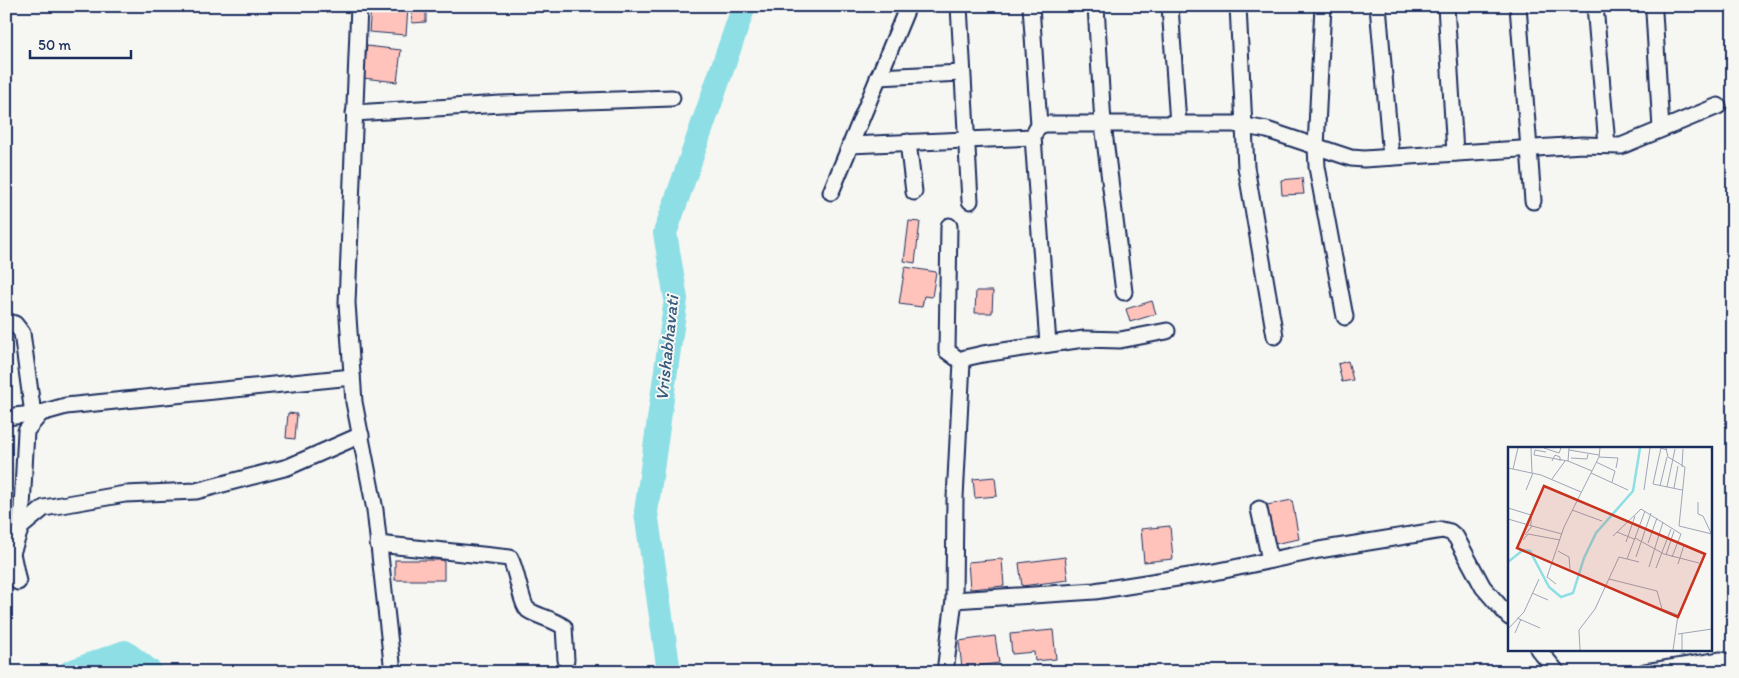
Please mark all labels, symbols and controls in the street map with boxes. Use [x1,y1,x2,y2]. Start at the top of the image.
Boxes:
scale bar [30,28,131,60]
text: 50 m [38,36,71,54]
water label: Vrishabhavati [651,292,684,402]
inset map [1508,447,1712,650]

